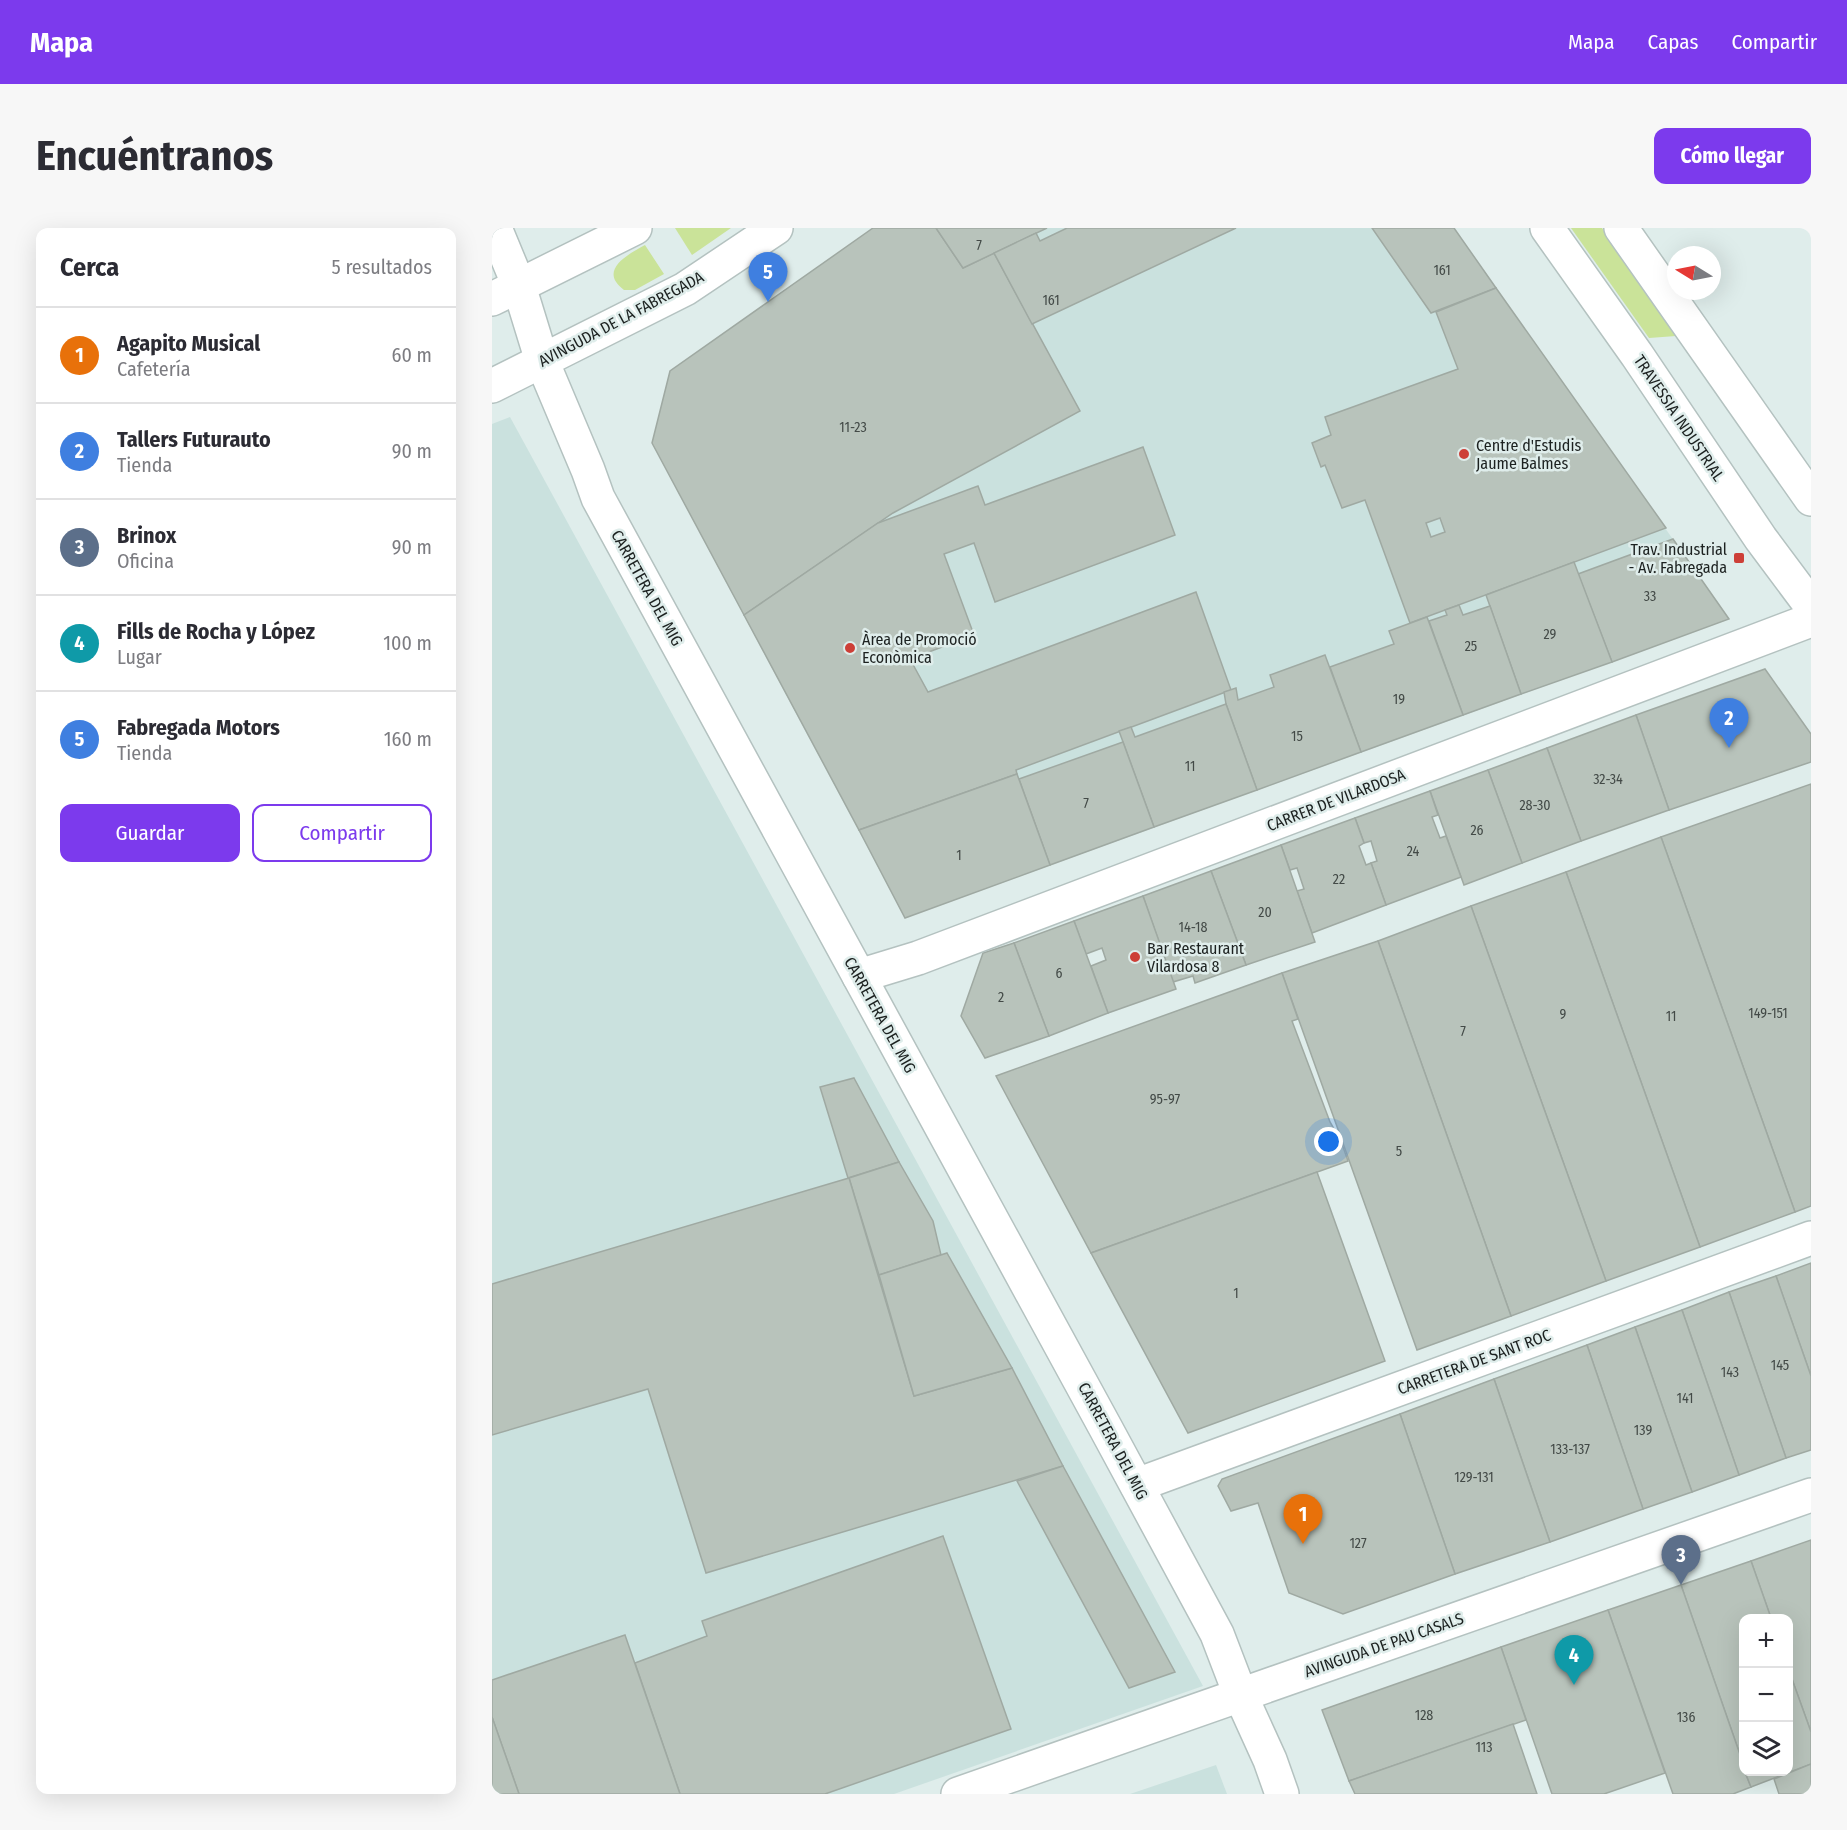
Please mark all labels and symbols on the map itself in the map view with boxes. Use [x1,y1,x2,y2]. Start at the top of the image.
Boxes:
house number: 7 [976,237,982,254]
north arrow [1667,246,1721,300]
pin: 5 [748,253,788,302]
house number: 161 [1433,262,1451,279]
street label: AVINGUDA DE LA FABREGADA [535,267,707,371]
house number: 161 [1042,292,1060,309]
street label: TRAVESSIA INDUSTRIAL [1630,351,1728,485]
house number: 11-23 [839,419,867,436]
place label: Centre d'Estudis Jaume Balmes [1476,436,1581,473]
marker: Centre d'Estudis Jaume Balmes [1457,447,1471,461]
street label: CARRETERA DEL MIG [607,527,687,649]
place label: Trav. Industrial - Av. Fabregada [1628,540,1727,577]
marker: Trav. Industrial - Av. Fabregada [1732,551,1746,565]
house number: 33 [1644,588,1656,605]
house number: 29 [1544,626,1557,643]
place label: Àrea de Promoció Econòmica [862,630,977,667]
house number: 25 [1465,638,1477,655]
marker: Àrea de Promoció Econòmica [843,641,857,655]
house number: 19 [1393,691,1405,708]
pin: 2 [1710,698,1748,748]
house number: 15 [1291,728,1303,745]
house number: 11 [1185,758,1195,775]
street label: CARRER DE VILARDOSA [1264,765,1408,835]
house number: 32-34 [1593,771,1623,788]
house number: 7 [1083,795,1089,812]
house number: 28-30 [1519,797,1551,814]
house number: 26 [1470,822,1484,839]
house number: 24 [1407,843,1420,860]
house number: 1 [956,847,962,864]
house number: 22 [1333,871,1345,888]
house number: 20 [1258,904,1272,921]
house number: 14-18 [1179,919,1207,936]
place label: Bar Restaurant Vilardosa 8 [1147,939,1245,976]
marker: Bar Restaurant Vilardosa 8 [1128,950,1142,964]
street label: CARRETERA DEL MIG [840,954,920,1076]
house number: 6 [1056,965,1063,982]
house number: 2 [998,989,1004,1006]
house number: 149-151 [1748,1005,1788,1022]
house number: 9 [1560,1006,1567,1023]
house number: 11 [1666,1008,1676,1025]
house number: 7 [1460,1023,1466,1040]
house number: 95-97 [1150,1091,1181,1108]
your location [1314,1127,1343,1156]
house number: 5 [1396,1143,1402,1160]
house number: 1 [1233,1285,1239,1302]
street label: CARRETERA DE SANT ROC [1395,1325,1553,1399]
house number: 145 [1771,1357,1789,1374]
house number: 143 [1721,1364,1739,1381]
street label: CARRETERA DEL MIG [1074,1379,1152,1503]
house number: 141 [1677,1390,1693,1407]
house number: 139 [1634,1422,1652,1439]
house number: 133-137 [1550,1441,1590,1458]
house number: 129-131 [1454,1469,1494,1486]
pin: 1 [1284,1494,1322,1544]
house number: 127 [1349,1535,1367,1552]
pin: 3 [1662,1536,1700,1585]
street label: AVINGUDA DE PAU CASALS [1302,1609,1466,1681]
pin: 4 [1554,1636,1594,1685]
house number: 128 [1415,1707,1433,1724]
house number: 136 [1677,1709,1695,1726]
house number: 113 [1475,1739,1493,1756]

